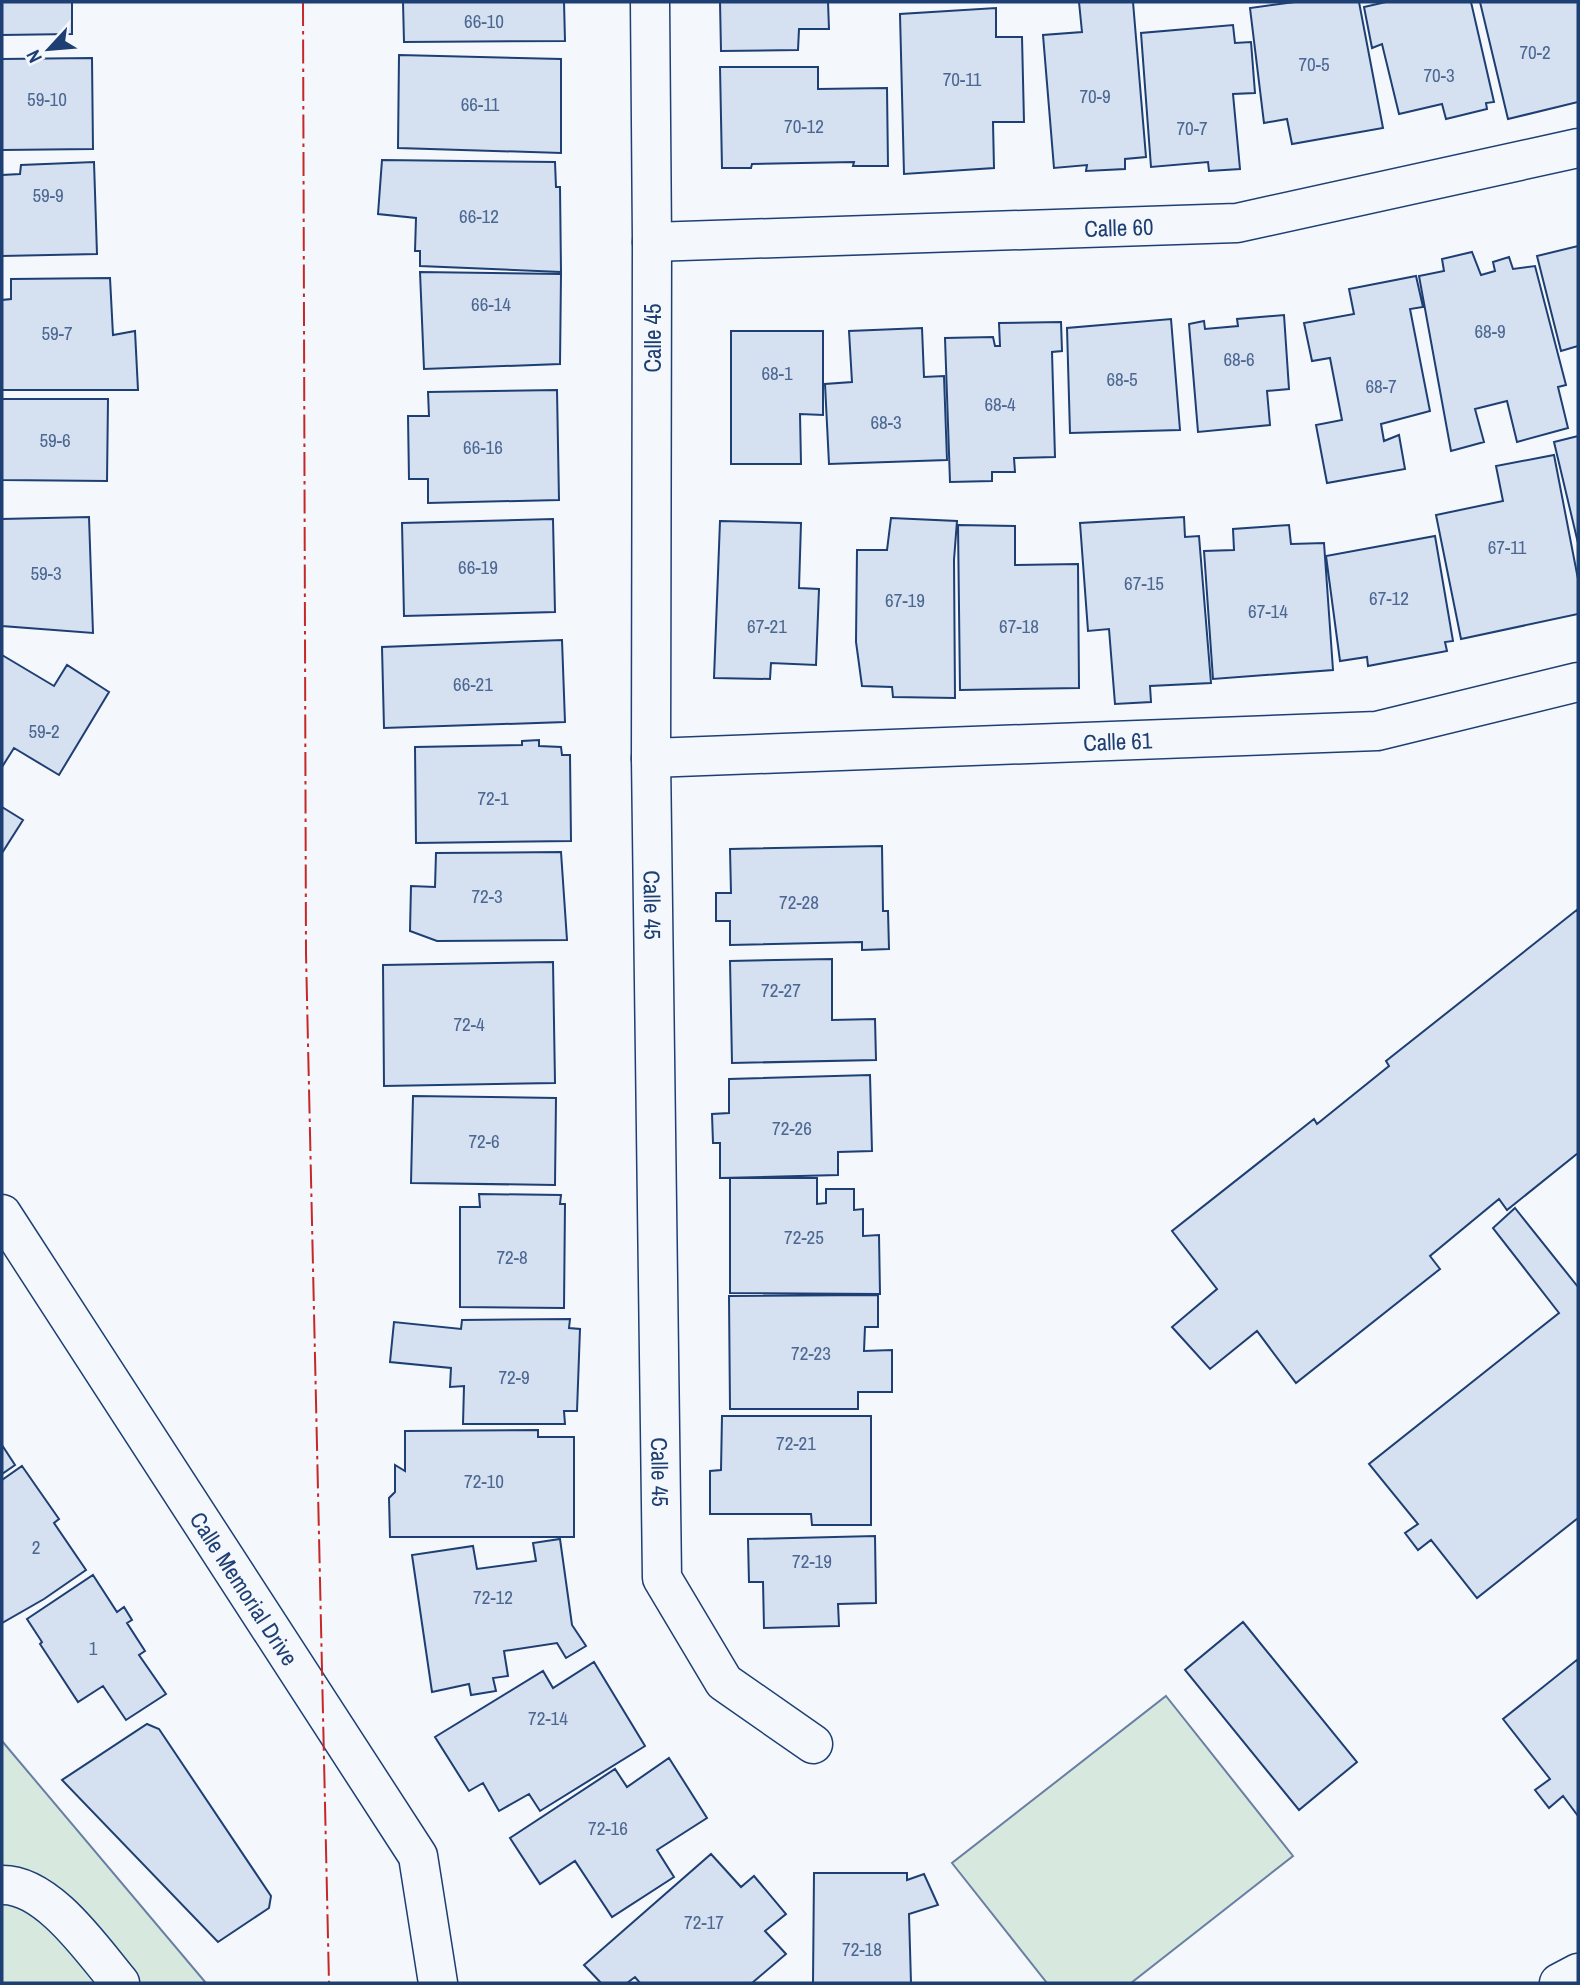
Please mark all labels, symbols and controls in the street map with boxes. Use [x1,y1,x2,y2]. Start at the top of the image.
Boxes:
house number: 66-10 [464,8,504,34]
north arrow [14,14,84,84]
house number: 70-2 [1519,39,1551,65]
text: N [20,46,48,67]
house number: 70-5 [1298,51,1330,77]
house number: 70-3 [1423,62,1455,88]
house number: 70-11 [943,66,982,92]
house number: 70-9 [1079,83,1111,109]
house number: 59-10 [27,86,67,112]
house number: 66-11 [461,91,500,117]
house number: 70-12 [784,113,824,139]
house number: 70-7 [1176,115,1208,141]
house number: 59-9 [32,182,64,208]
house number: 66-12 [459,203,499,229]
street label: Calle 60 [1084,210,1154,243]
house number: 66-14 [471,291,511,317]
street label: Calle 45 [637,303,668,373]
house number: 68-9 [1474,318,1506,344]
house number: 59-7 [41,320,73,346]
house number: 68-6 [1223,346,1255,372]
house number: 68-1 [761,360,793,386]
house number: 68-5 [1106,366,1138,392]
house number: 68-7 [1365,373,1397,399]
house number: 68-4 [984,391,1016,417]
house number: 68-3 [870,409,902,435]
house number: 59-6 [39,427,71,453]
house number: 66-16 [463,434,503,460]
house number: 67-11 [1488,534,1527,560]
house number: 66-19 [458,554,498,580]
house number: 59-3 [30,560,62,586]
house number: 67-15 [1124,570,1164,596]
house number: 67-12 [1369,585,1409,611]
house number: 67-19 [885,587,925,613]
house number: 67-14 [1248,598,1288,624]
house number: 67-21 [747,613,787,639]
house number: 67-18 [999,613,1039,639]
house number: 66-21 [453,671,493,697]
house number: 59-2 [28,718,60,744]
street label: Calle 61 [1083,724,1153,757]
house number: 72-1 [477,785,509,811]
street label: Calle 45 [637,870,669,940]
house number: 72-3 [471,883,503,909]
house number: 72-28 [779,889,819,915]
house number: 72-27 [761,977,801,1003]
house number: 72-4 [453,1011,485,1037]
house number: 72-26 [772,1115,812,1141]
house number: 72-6 [468,1128,500,1154]
house number: 72-25 [784,1224,824,1250]
house number: 72-8 [496,1244,528,1270]
house number: 72-23 [791,1340,831,1366]
house number: 72-9 [498,1364,530,1390]
house number: 72-21 [776,1430,816,1456]
street label: Calle 45 [645,1437,677,1507]
house number: 72-10 [464,1468,504,1494]
street label: Calle Memorial Drive [183,1505,306,1671]
house number: 2 [32,1534,40,1560]
house number: 72-19 [792,1548,832,1574]
house number: 72-12 [473,1584,513,1610]
house number: 1 [89,1635,98,1661]
house number: 72-14 [528,1705,568,1731]
house number: 72-16 [588,1815,628,1841]
house number: 72-17 [684,1909,724,1935]
house number: 72-18 [842,1936,882,1962]

